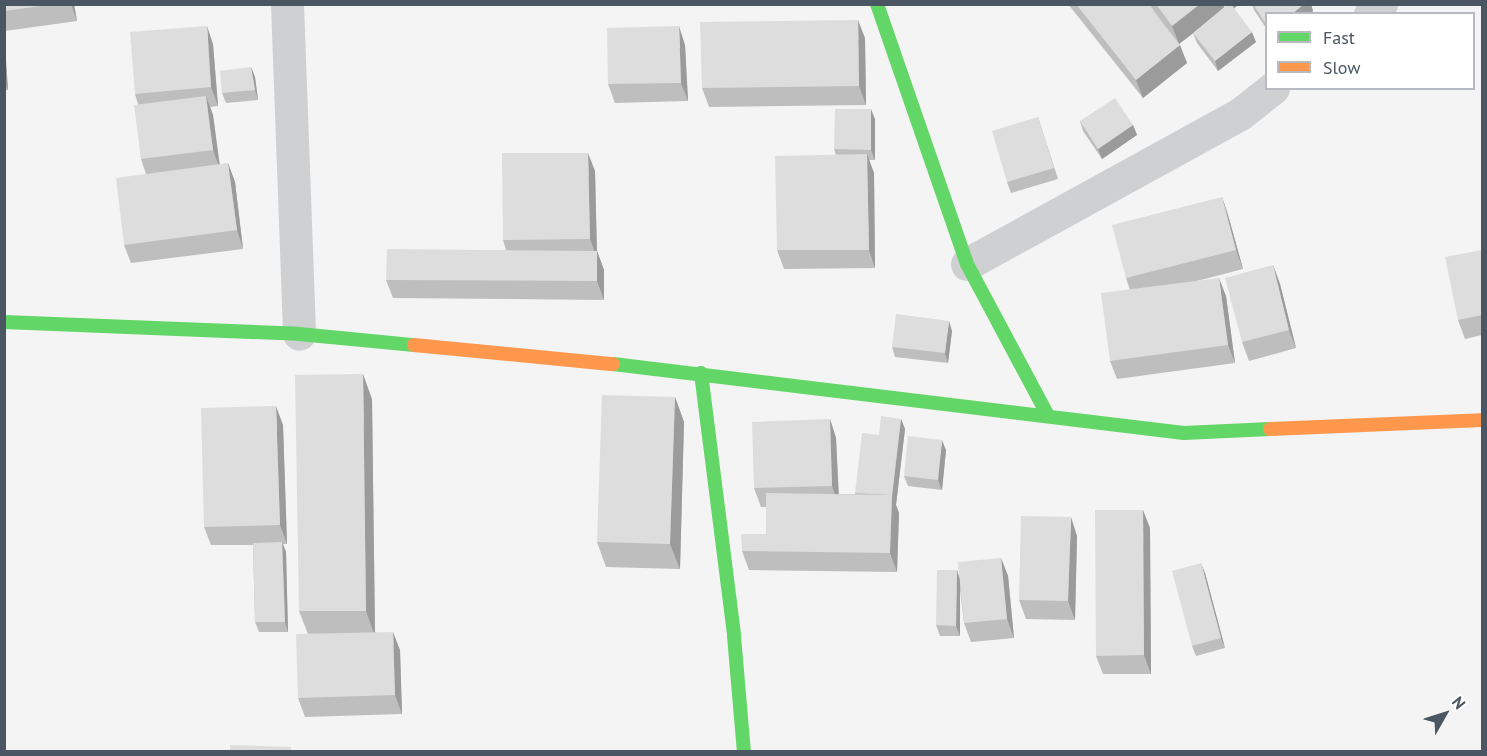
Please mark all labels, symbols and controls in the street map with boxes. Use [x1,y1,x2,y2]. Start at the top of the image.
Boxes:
legend [1265,12,1475,90]
text: Fast [1323,26,1355,49]
text: Slow [1323,56,1361,79]
north arrow [1415,684,1475,744]
text: N [1448,692,1470,713]

